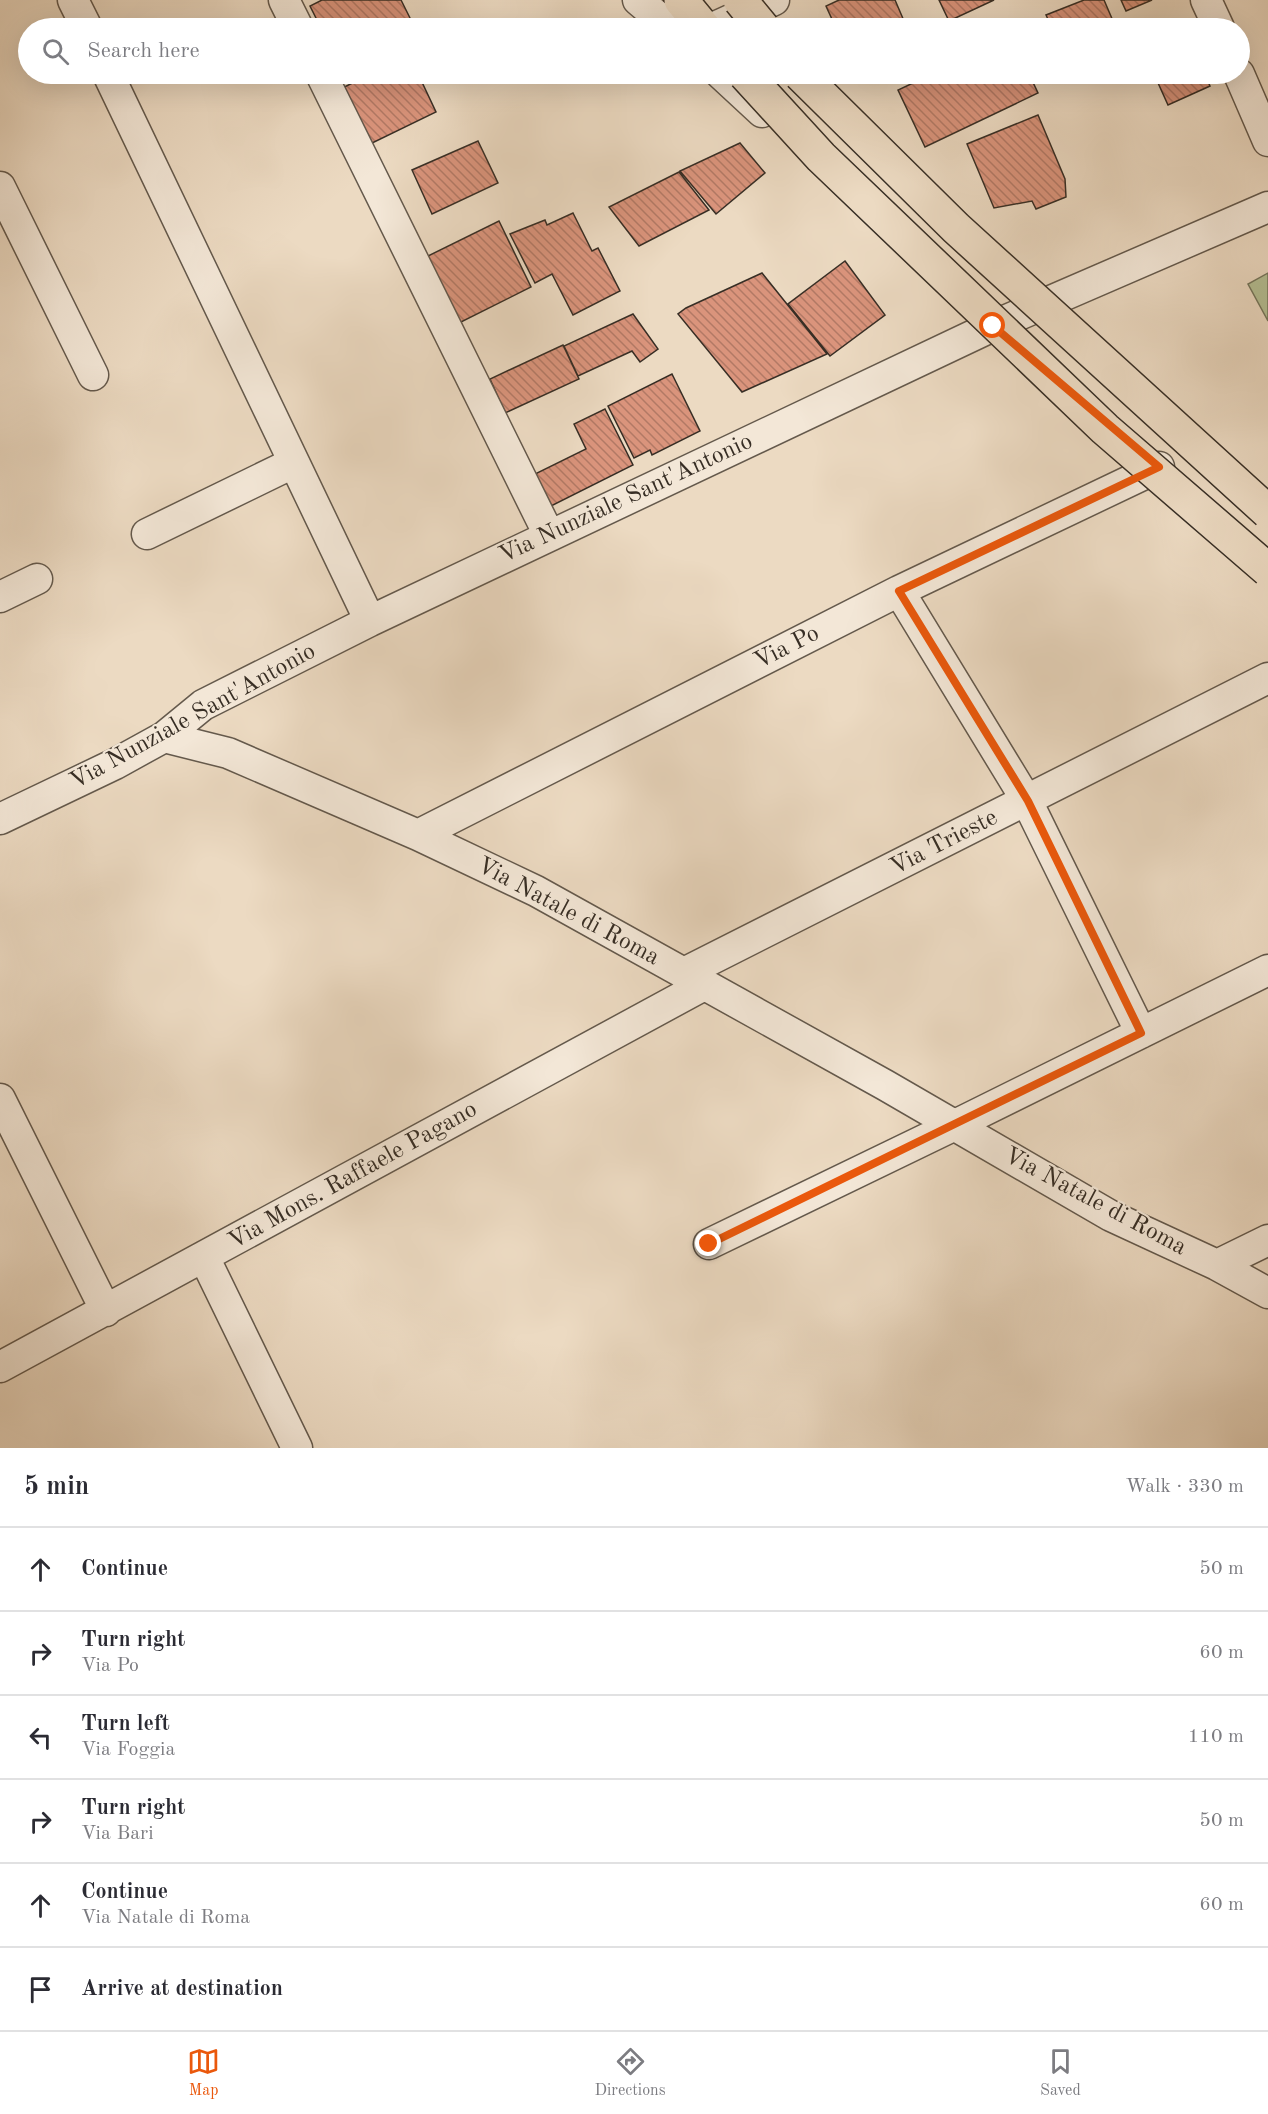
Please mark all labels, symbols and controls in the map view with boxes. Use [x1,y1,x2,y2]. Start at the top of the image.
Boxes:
search box [18,18,1250,84]
icon: search [39,35,72,68]
text: Search here [87,40,200,62]
route start [979,312,1005,338]
street label: Via Nunziale Sant'Antonio [496,430,756,568]
street label: Via Po [751,622,823,674]
street label: Via Nunziale Sant'Antonio [66,639,320,795]
street label: Via Trieste [886,806,1002,880]
street label: Via Natale di Roma [473,854,663,970]
street label: Via Mons. Raffaele Pagano [225,1098,481,1254]
street label: Via Natale di Roma [1000,1144,1190,1260]
route end [695,1230,721,1256]
text: 5 min [24,1474,89,1500]
text: Walk · 330 m [1125,1477,1244,1497]
icon: ahead [24,1553,57,1586]
text: Continue [81,1558,168,1580]
text: 50 m [1199,1559,1244,1579]
text: Turn right [81,1629,185,1651]
icon: right [24,1637,57,1670]
text: 60 m [1199,1643,1244,1663]
text: Via Po [81,1656,139,1676]
text: Turn left [81,1713,170,1735]
icon: left [24,1721,57,1754]
text: 110 m [1188,1727,1244,1747]
text: Via Foggia [81,1740,175,1760]
text: Turn right [81,1797,185,1819]
icon: right [24,1805,57,1838]
text: 50 m [1199,1811,1244,1831]
text: Via Bari [81,1824,154,1844]
text: Continue [81,1881,168,1903]
icon: ahead [24,1889,57,1922]
text: 60 m [1199,1895,1244,1915]
text: Via Natale di Roma [81,1908,250,1928]
icon: arrive [24,1973,57,2006]
text: Arrive at destination [81,1978,283,2000]
tab: Map [187,2045,220,2101]
tab: Directions [595,2045,666,2101]
tab: Saved [1040,2045,1081,2101]

